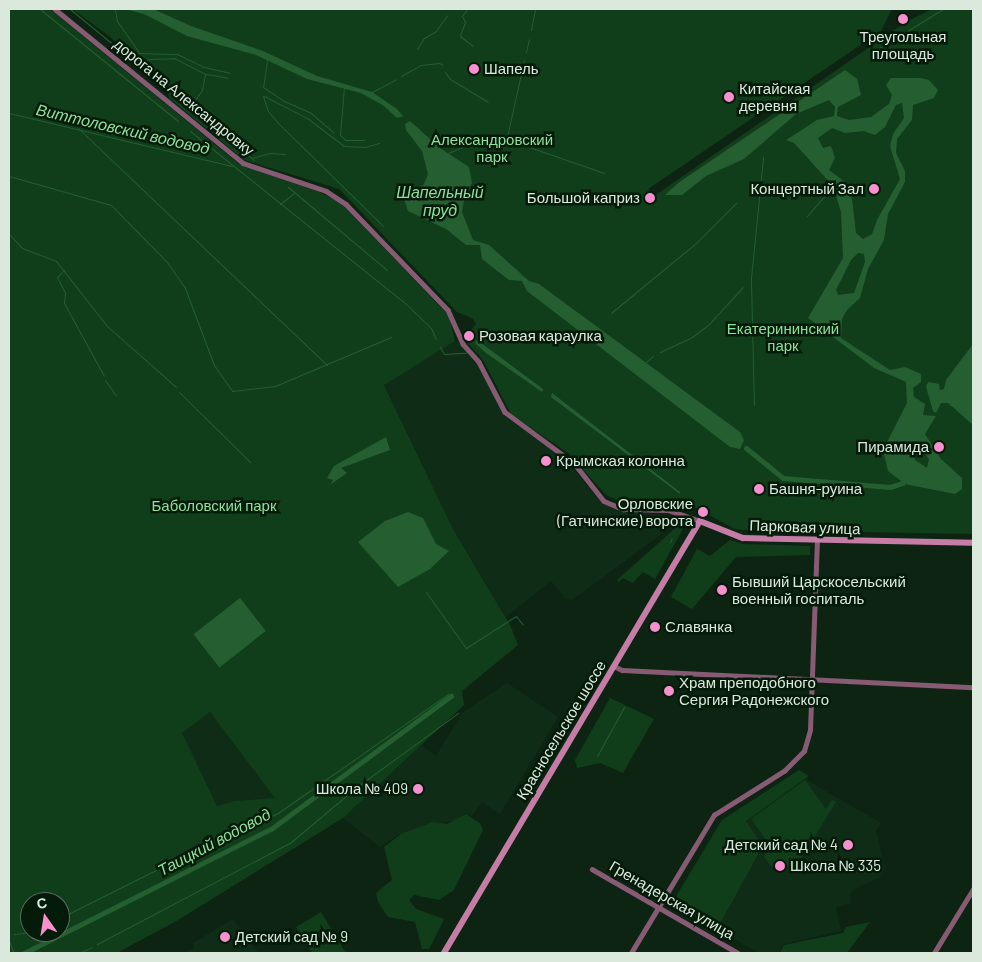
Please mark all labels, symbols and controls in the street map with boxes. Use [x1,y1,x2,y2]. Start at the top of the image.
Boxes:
marker: Треугольная площадь [897,13,909,25]
place label: Треугольная площадь [860,27,946,62]
street label: дорога на Александровку [110,35,258,159]
place label: Шапель [484,60,539,78]
marker: Шапель [468,63,480,75]
place label: Китайская деревня [739,79,810,114]
marker: Китайская деревня [723,91,735,103]
water label: Виттоловский водовод [34,100,212,158]
park label: Александровский парк [431,130,553,165]
place label: Концертный Зал [750,180,864,198]
water label: Шапельный пруд [396,182,484,220]
marker: Концертный Зал [868,183,880,195]
place label: Большой каприз [527,189,640,207]
marker: Большой каприз [644,192,656,204]
park label: Екатерининский парк [727,319,839,354]
place label: Розовая караулка [479,327,602,345]
marker: Розовая караулка [463,330,475,342]
place label: Пирамида [857,438,929,456]
marker: Пирамида [933,441,945,453]
place label: Крымская колонна [556,452,685,470]
marker: Крымская колонна [540,455,552,467]
place label: Башня-руина [769,480,862,498]
marker: Башня-руина [753,483,765,495]
place label: Орловские (Гатчинские) ворота [557,494,693,529]
park label: Баболовский парк [151,497,277,515]
marker: Орловские (Гатчинские) ворота [697,506,709,518]
street label: Парковая улица [749,516,861,538]
place label: Бывший Царскосельский военный госпиталь [732,572,906,607]
marker: Бывший Царскосельский военный госпиталь [716,584,728,596]
place label: Славянка [665,618,732,636]
marker: Славянка [649,621,661,633]
street label: Красносельское шоссе [512,657,610,803]
place label: Храм преподобного Сергия Радонежского [679,673,829,708]
marker: Храм преподобного Сергия Радонежского [663,685,675,697]
place label: Школа № 409 [316,780,408,798]
marker: Школа № 409 [412,783,424,795]
water label: Таицкий водовод [154,804,274,880]
place label: Детский сад № 4 [725,836,838,854]
marker: Детский сад № 4 [842,839,854,851]
street label: Гренадерская улица [606,857,738,943]
place label: Школа № 335 [790,857,881,875]
marker: Школа № 335 [774,860,786,872]
north arrow [20,892,70,942]
text: С [35,893,49,912]
place label: Детский сад № 9 [235,928,348,946]
marker: Детский сад № 9 [219,931,231,943]

